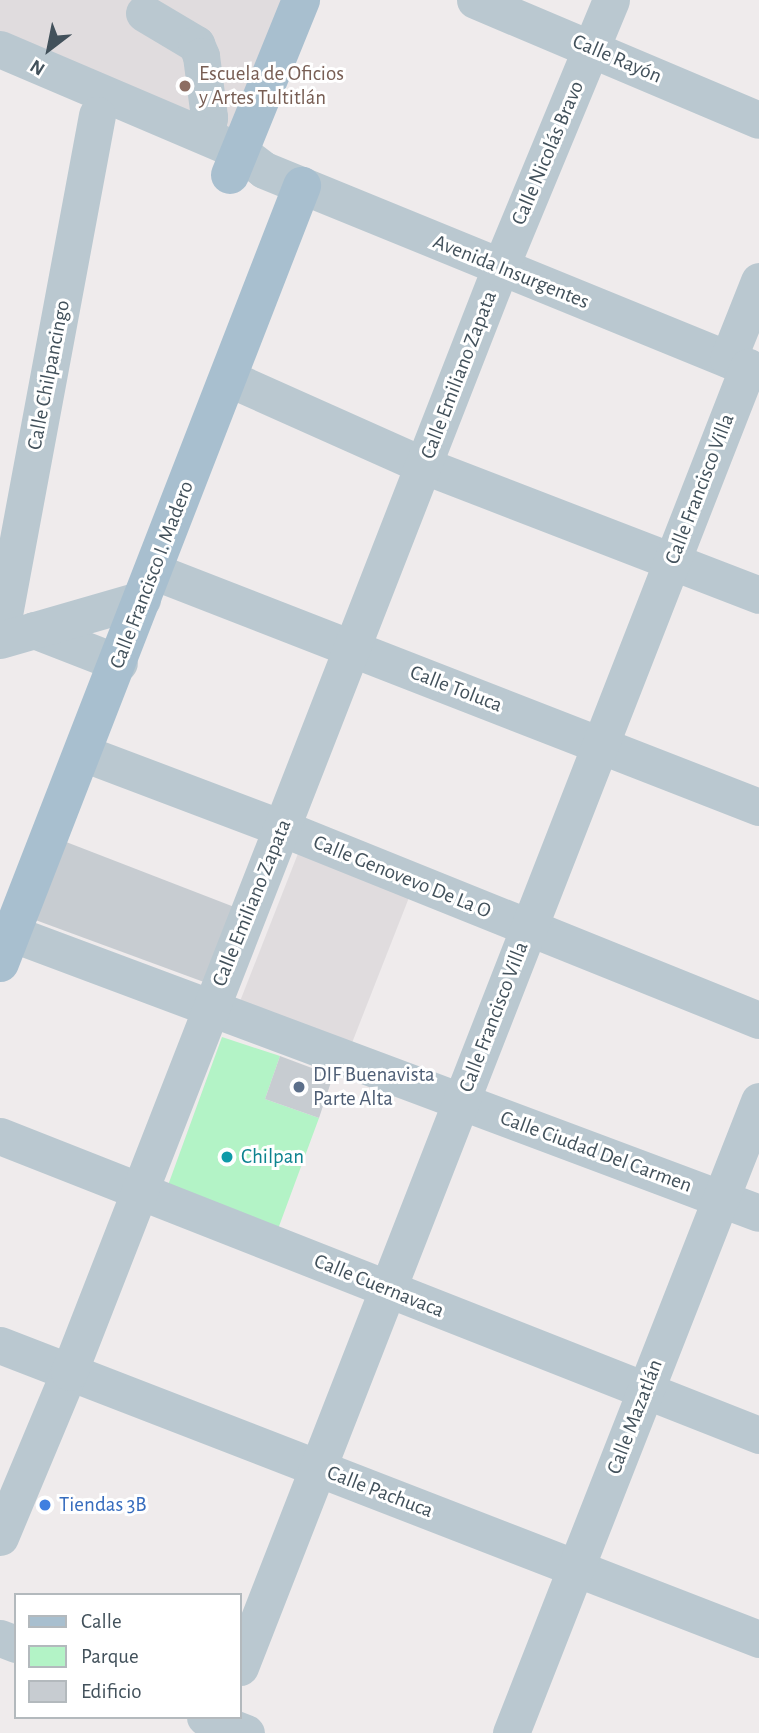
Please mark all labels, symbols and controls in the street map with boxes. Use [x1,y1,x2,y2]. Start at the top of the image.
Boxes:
north arrow [14,14,84,84]
street label: Calle Rayón [569,29,665,89]
text: N [27,56,48,79]
place label: Escuela de Oficios y Artes Tultitlán [199,61,344,111]
street label: Calle Nicolás Bravo [506,77,590,229]
marker: Escuela de Oficios y Artes Tultitlán [177,78,193,94]
street label: Avenida Insurgentes [429,229,593,315]
street label: Calle Emiliano Zapata [415,287,503,463]
street label: Calle Chilpancingo [22,298,76,452]
street label: Calle Francisco Villa [660,410,740,568]
street label: Calle Francisco I. Madero [105,478,199,672]
street label: Calle Toluca [406,660,506,718]
street label: Calle Emiliano Zapata [207,816,297,990]
street label: Calle Genovevo De La O [309,830,495,924]
street label: Calle Francisco Villa [454,938,534,1096]
place label: DIF Buenavista Parte Alta [313,1062,435,1112]
marker: DIF Buenavista Parte Alta [291,1079,307,1095]
street label: Calle Ciudad Del Carmen [497,1106,695,1198]
place label: Chilpan [241,1144,304,1170]
marker: Chilpan [219,1149,235,1165]
street label: Calle Cuernavaca [310,1248,448,1324]
street label: Calle Mazatlán [602,1356,668,1478]
street label: Calle Pachuca [323,1460,437,1524]
place label: Tiendas 3B [59,1492,147,1518]
marker: Tiendas 3B [37,1497,53,1513]
legend [14,1593,242,1719]
text: Calle [81,1611,122,1632]
text: Parque [81,1646,139,1667]
text: Edificio [81,1681,142,1702]

